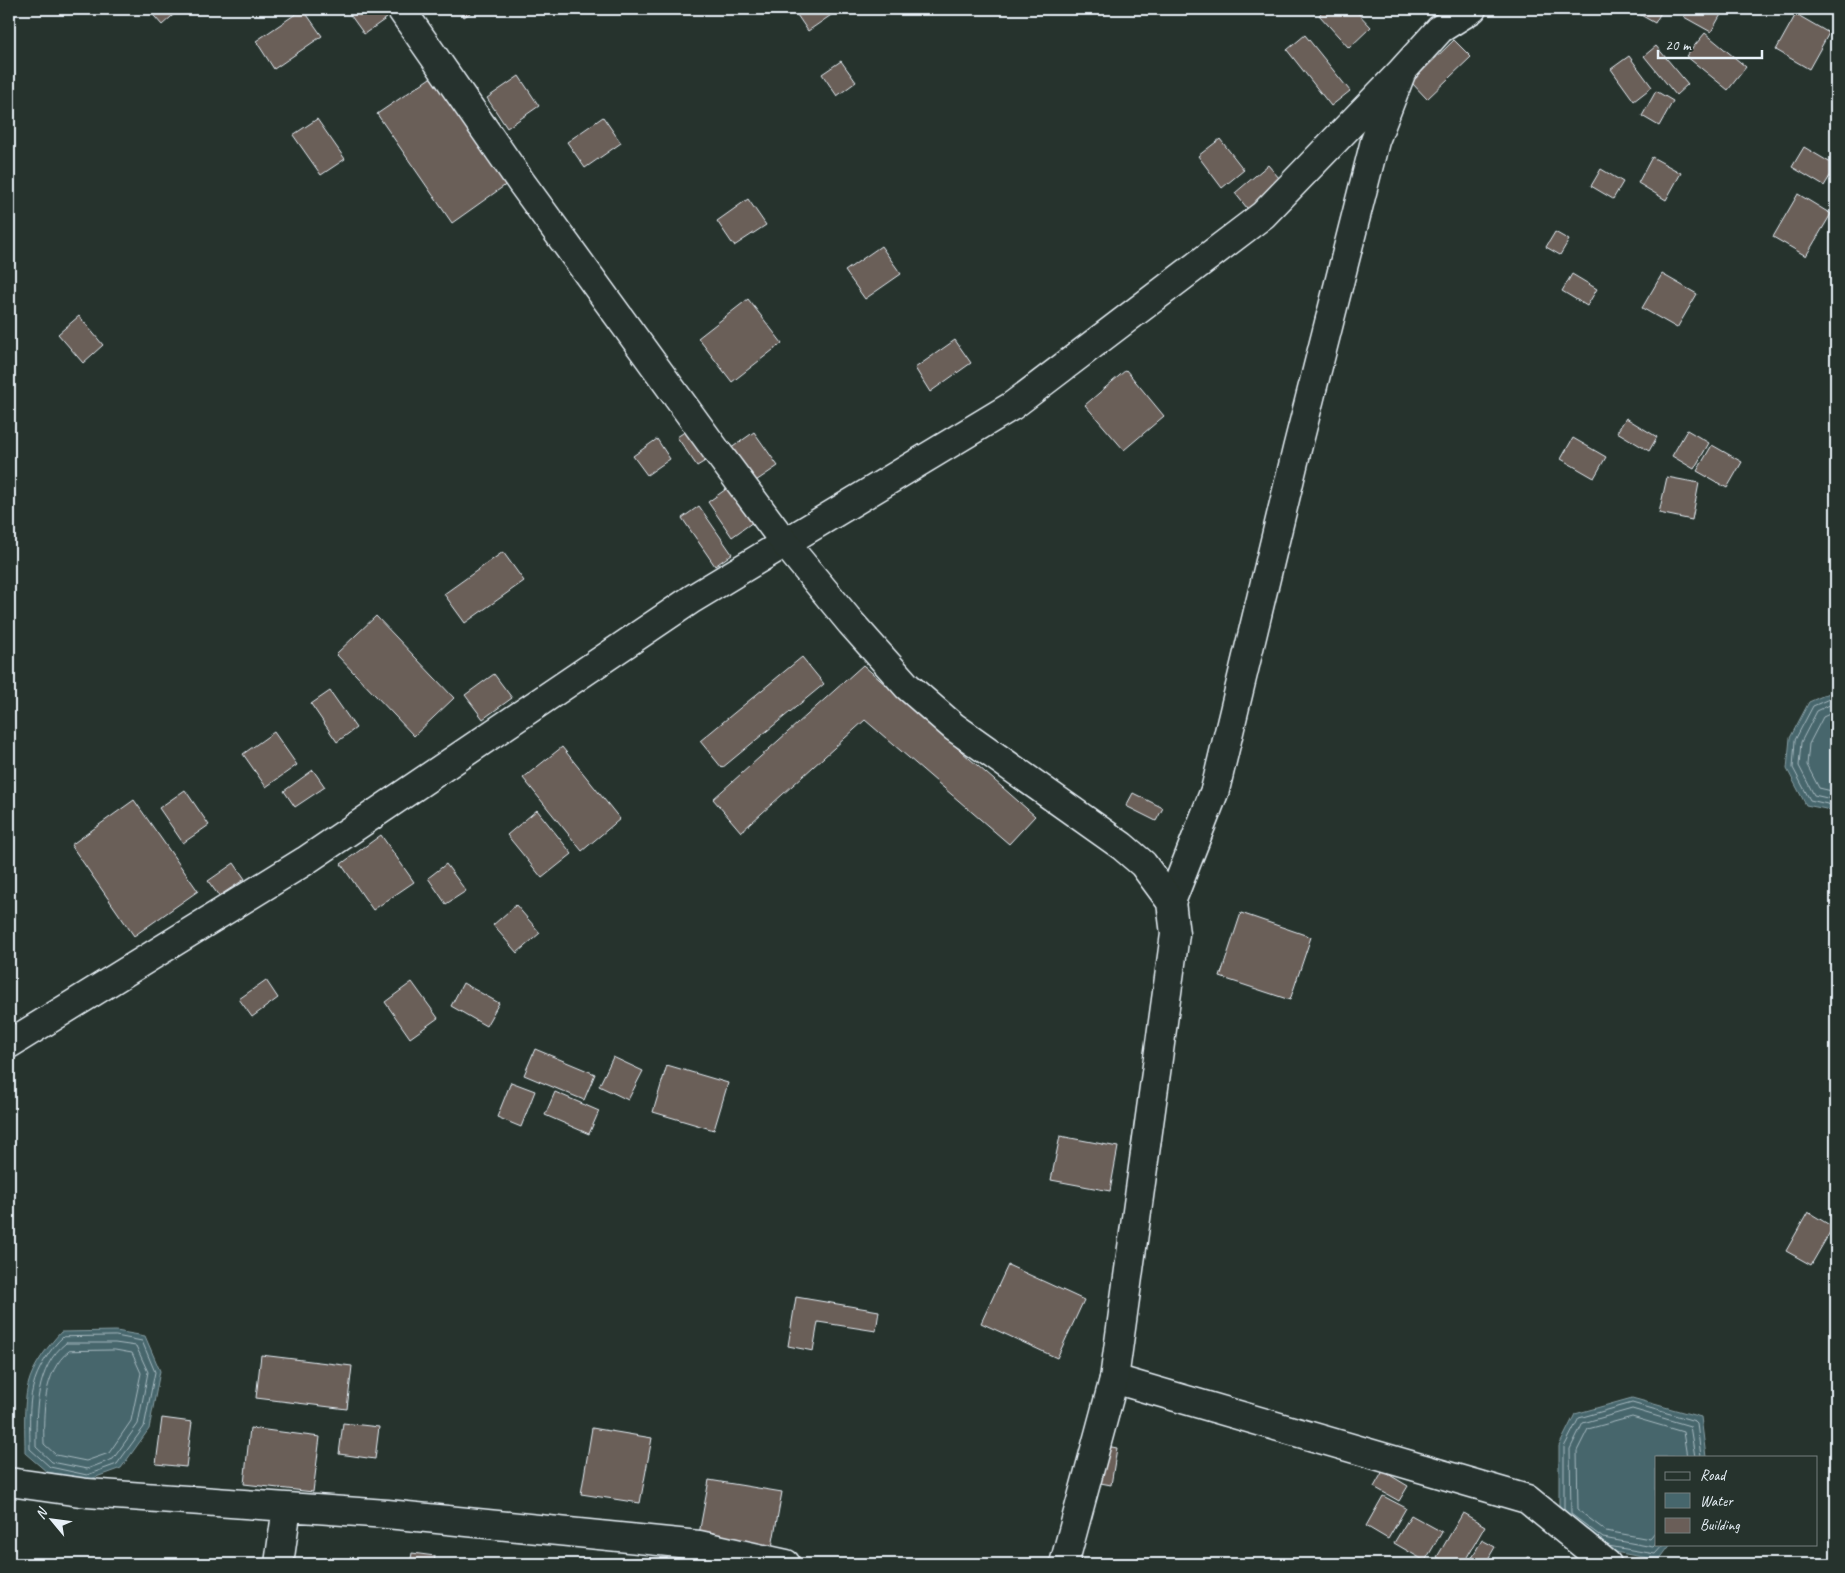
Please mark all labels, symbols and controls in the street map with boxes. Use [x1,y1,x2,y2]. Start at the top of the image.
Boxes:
scale bar [1658,28,1761,60]
text: 20 m [1665,36,1692,55]
legend [1655,1456,1818,1546]
text: Road [1700,1466,1727,1485]
text: Water [1700,1492,1734,1511]
north arrow [28,1496,78,1546]
text: N [32,1504,52,1522]
text: Building [1700,1516,1740,1535]

